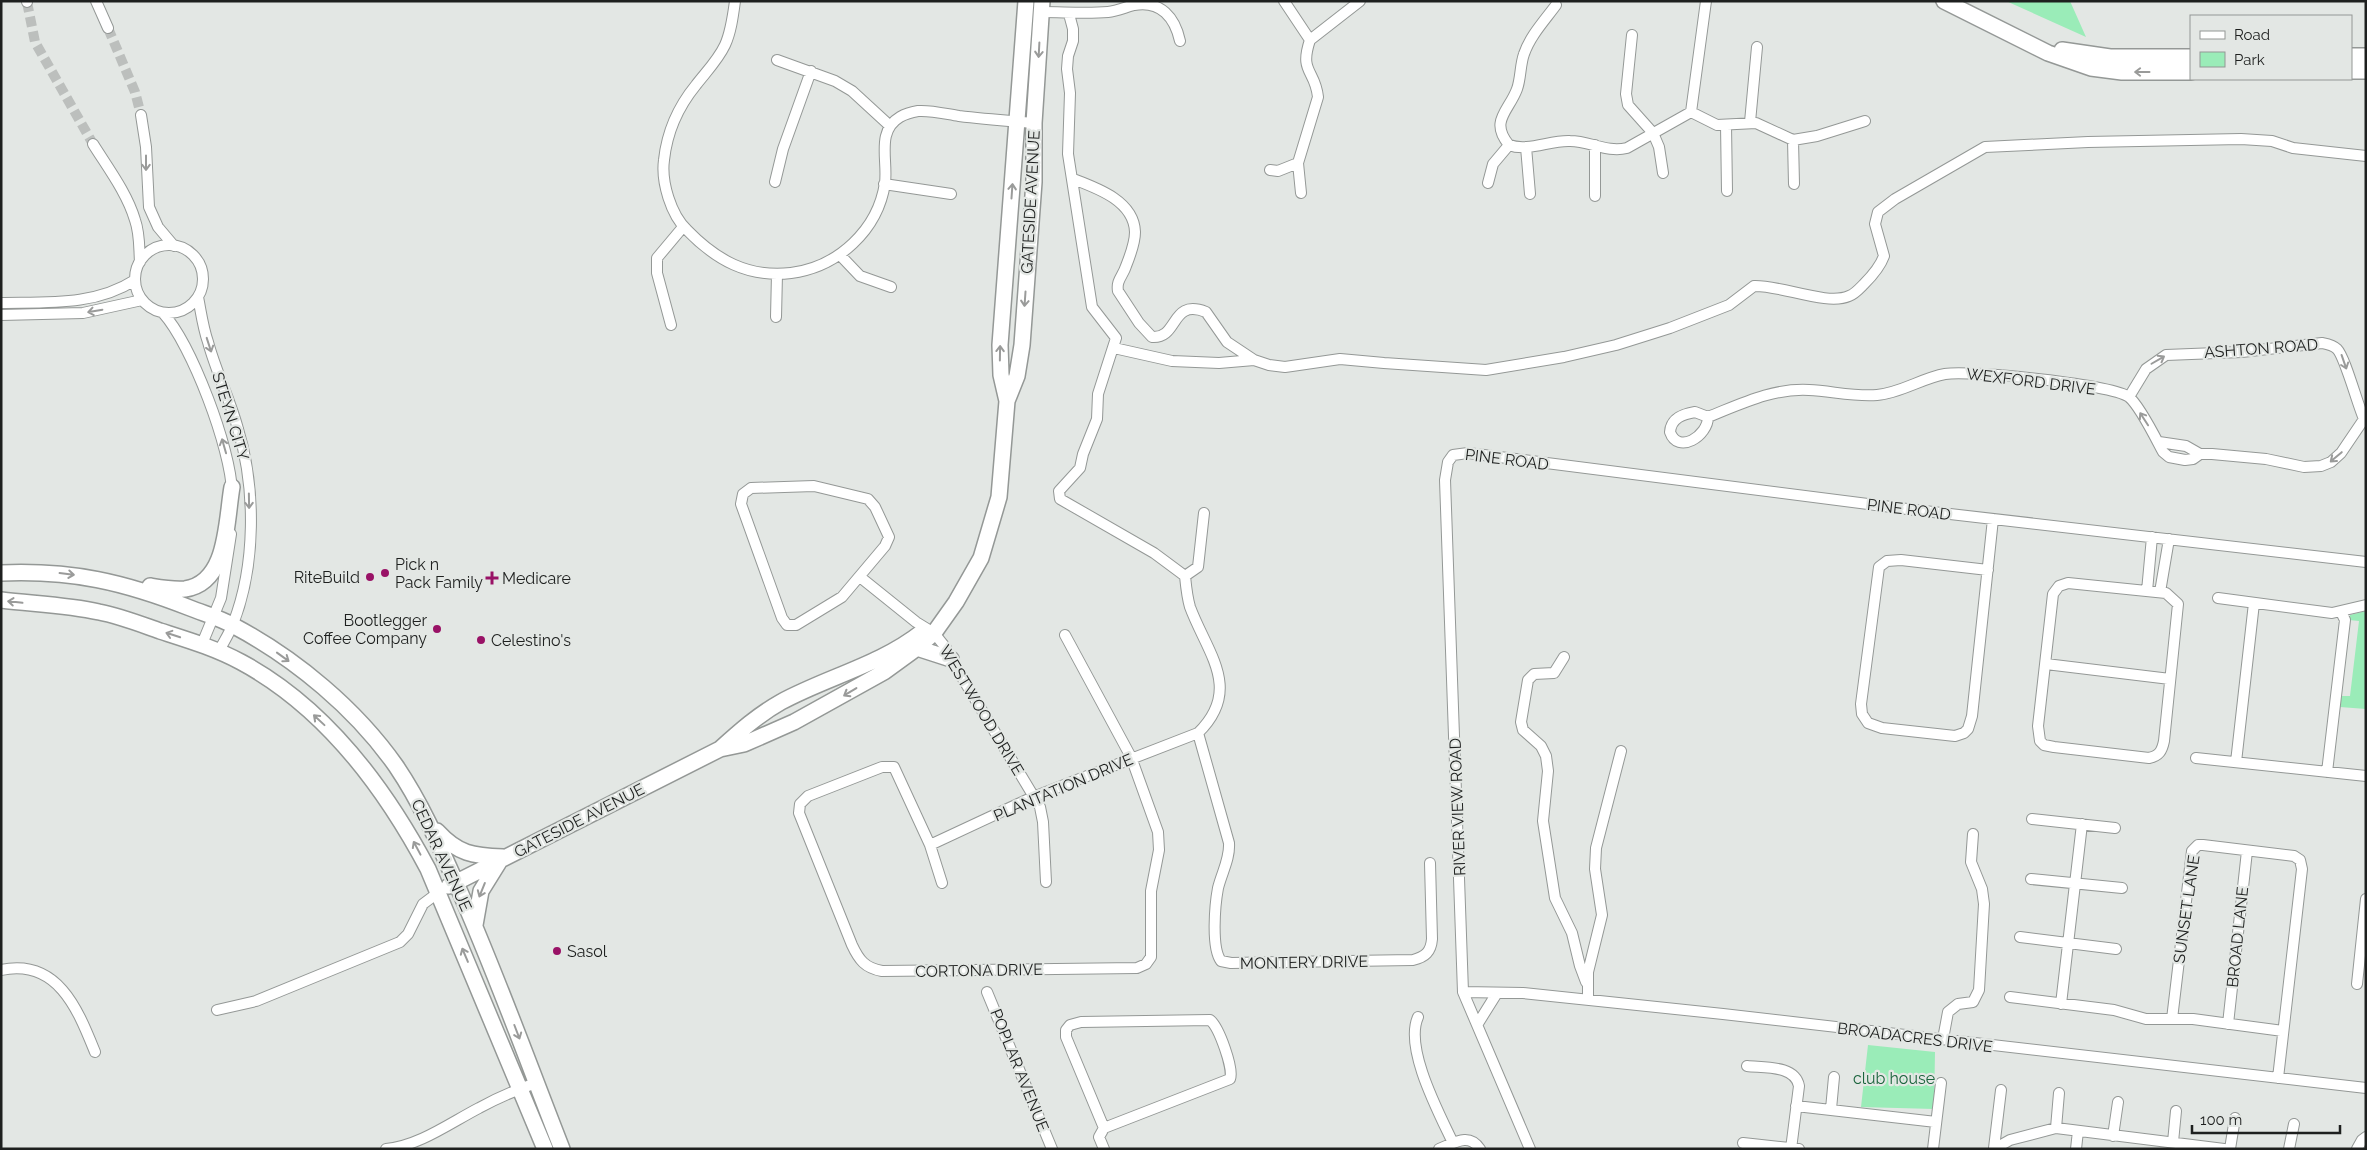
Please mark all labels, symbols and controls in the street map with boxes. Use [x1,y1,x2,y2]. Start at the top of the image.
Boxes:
legend [2190,15,2352,80]
text: Road [2234,26,2270,44]
one-way arrow [1035,42,1044,58]
text: Park [2234,51,2265,69]
one-way arrow [2134,67,2150,77]
street label: GATESIDE AVENUE [1017,130,1044,274]
one-way arrow [141,154,151,171]
one-way arrow [1007,183,1017,199]
one-way arrow [1020,291,1030,307]
one-way arrow [87,306,103,316]
street label: ASHTON ROAD [2203,335,2319,362]
one-way arrow [204,337,214,353]
one-way arrow [995,345,1005,361]
one-way arrow [2340,354,2349,369]
one-way arrow [2150,355,2165,365]
street label: WEXFORD DRIVE [1965,364,2097,399]
street label: STEYN CITY [208,370,253,463]
one-way arrow [2139,413,2149,427]
one-way arrow [218,438,228,454]
street label: PINE ROAD [1464,445,1550,474]
one-way arrow [2329,452,2342,463]
one-way arrow [245,493,254,509]
street label: PINE ROAD [1866,495,1952,524]
place label: Pick n Pack Family [395,555,483,592]
marker: Pick n Pack Family [379,567,391,579]
place label: RiteBuild [294,568,360,587]
one-way arrow [59,569,75,579]
place label: Medicare [502,569,571,588]
marker: RiteBuild [364,571,376,583]
marker: Medicare [486,572,498,584]
one-way arrow [7,597,23,607]
place label: Bootlegger Coffee Company [303,611,427,648]
marker: Bootlegger Coffee Company [431,623,443,635]
one-way arrow [166,630,181,639]
place label: Celestino's [491,631,571,650]
marker: Celestino's [475,634,487,646]
street label: WESTWOOD DRIVE [935,642,1028,779]
one-way arrow [276,652,289,663]
one-way arrow [843,687,857,697]
one-way arrow [312,714,325,726]
street label: RIVER VIEW ROAD [1446,738,1469,876]
street label: PLANTATION DRIVE [991,749,1136,825]
street label: GATESIDE AVENUE [511,779,648,862]
street label: CEDAR AVENUE [407,796,476,914]
one-way arrow [412,841,422,856]
street label: SUNSET LANE [2169,853,2204,964]
one-way arrow [477,882,487,897]
street label: BROAD LANE [2223,885,2252,988]
place label: Sasol [567,942,608,961]
marker: Sasol [551,945,563,957]
one-way arrow [459,948,469,963]
street label: MONTERY DRIVE [1240,952,1369,973]
street label: CORTONA DRIVE [915,960,1043,981]
street label: POPLAR AVENUE [986,1006,1053,1135]
street label: BROADACRES DRIVE [1836,1019,1994,1056]
one-way arrow [513,1024,522,1040]
park label: club house [1853,1069,1935,1088]
scale bar [2192,1102,2340,1134]
text: 100 m [2200,1111,2242,1129]

